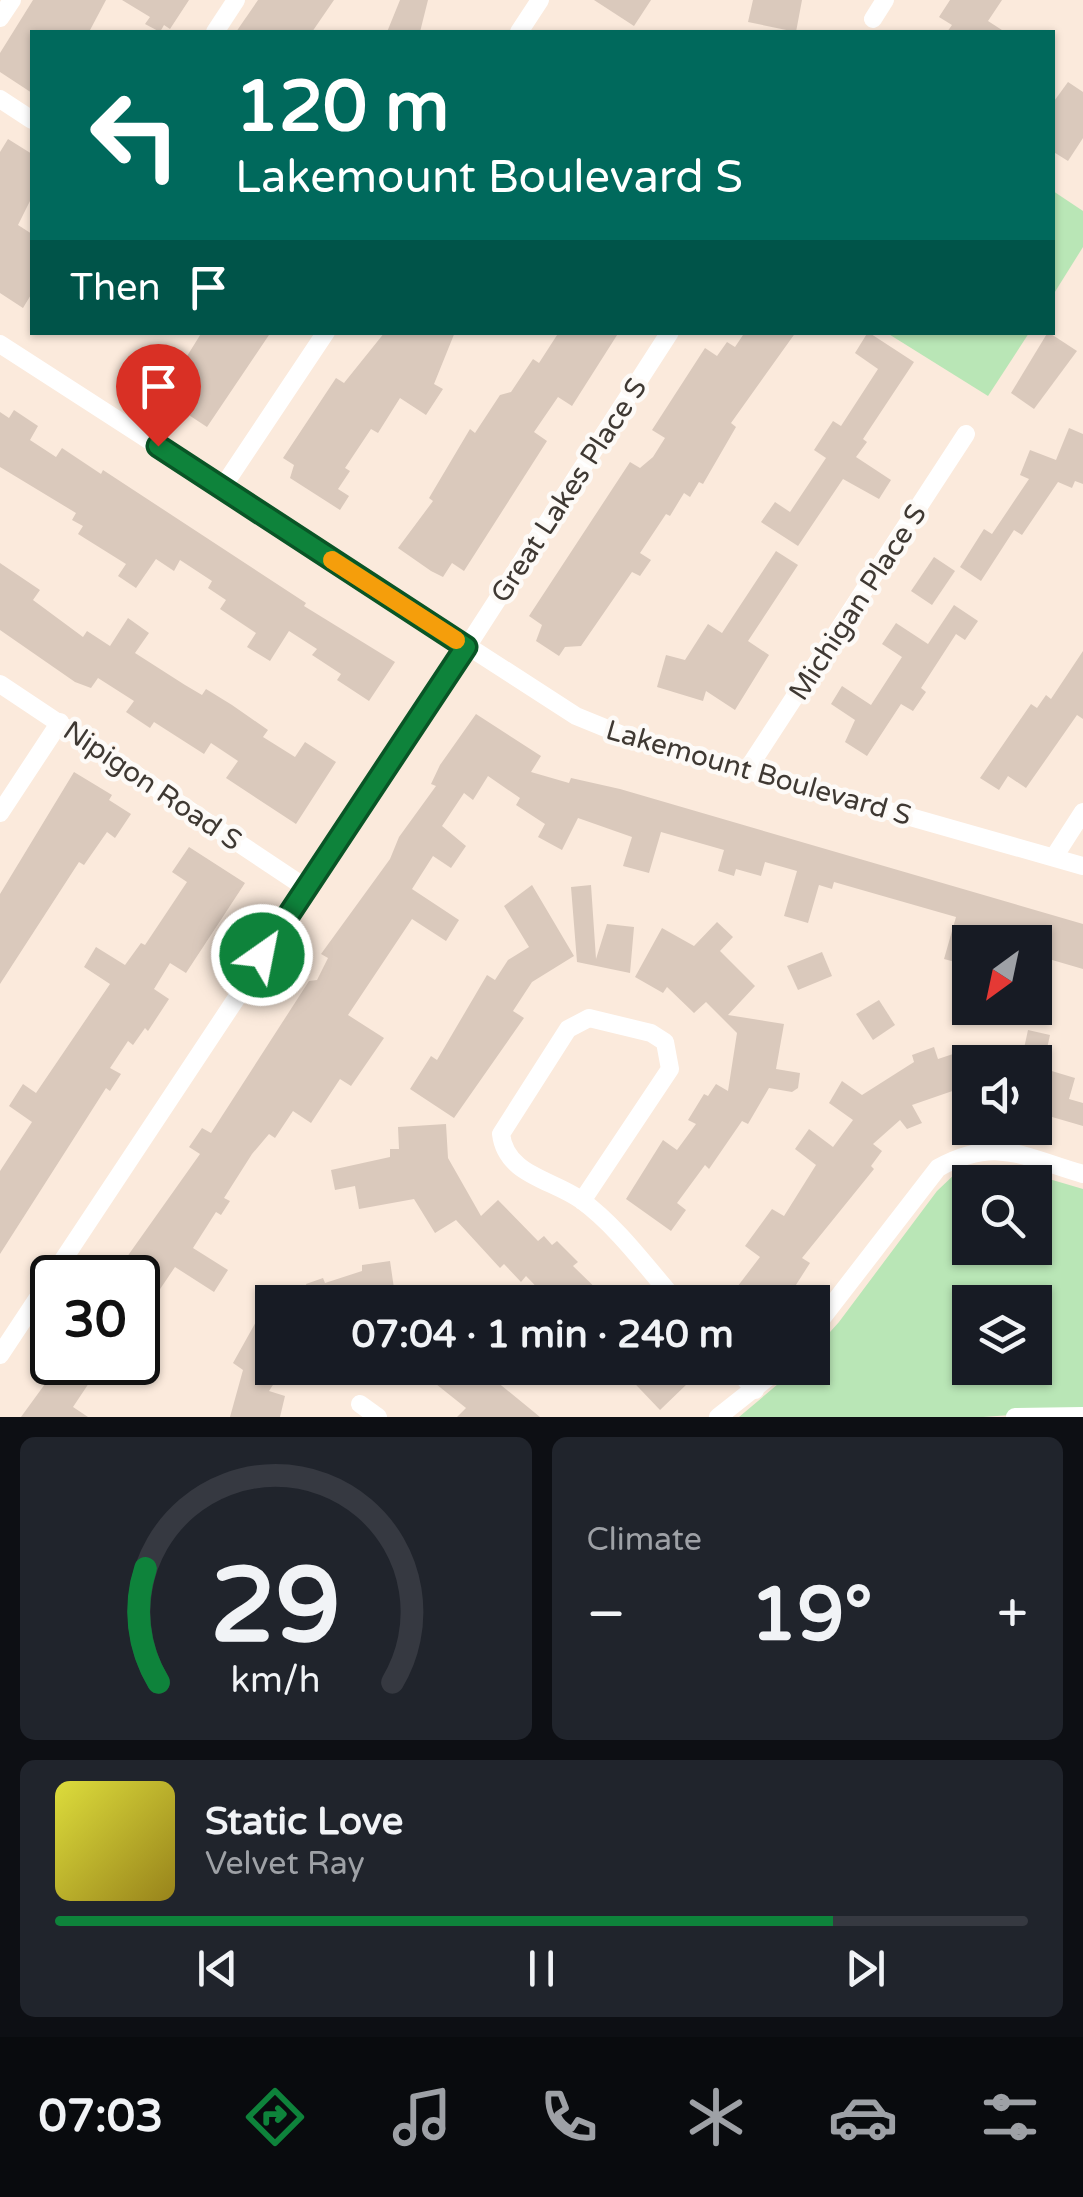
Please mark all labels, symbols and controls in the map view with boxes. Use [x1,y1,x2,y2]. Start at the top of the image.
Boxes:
text: 120 m [235,66,449,150]
icon: left [70,70,200,200]
text: Lakemount Boulevard S [235,151,743,205]
icon: arrive [181,260,236,315]
text: Then [70,265,161,311]
pin [116,344,201,447]
icon: arrive [131,359,186,414]
street label: Great Lakes Place S [484,372,654,609]
street label: Michigan Place S [782,498,934,707]
street label: Lakemount Boulevard S [602,713,915,833]
street label: Nipigon Road S [57,714,248,858]
position arrow [210,903,314,1007]
north arrow [952,925,1052,1025]
map controls [952,925,1052,1385]
button: sound [952,1045,1052,1145]
button: search [952,1165,1052,1265]
speed limit sign: 30 [30,1255,160,1385]
button: layers [952,1285,1052,1385]
text: 07:04 · 1 min · 240 m [351,1312,734,1358]
text: Climate [587,1521,702,1559]
text: 29 [210,1545,341,1670]
text: 19° [750,1570,873,1660]
text: − [587,1582,626,1648]
text: + [997,1582,1028,1648]
text: km/h [231,1659,321,1702]
text: Static Love [205,1799,403,1845]
text: Velvet Ray [205,1845,365,1883]
icon: previous [190,1941,245,1996]
icon: pause [514,1941,569,1996]
icon: next [838,1941,893,1996]
icon: directions [240,2082,310,2152]
icon: music [387,2082,457,2152]
icon: phone [534,2082,604,2152]
icon: climate [681,2082,751,2152]
icon: car [828,2082,898,2152]
icon: filters [975,2082,1045,2152]
text: 07:03 [38,2090,163,2144]

